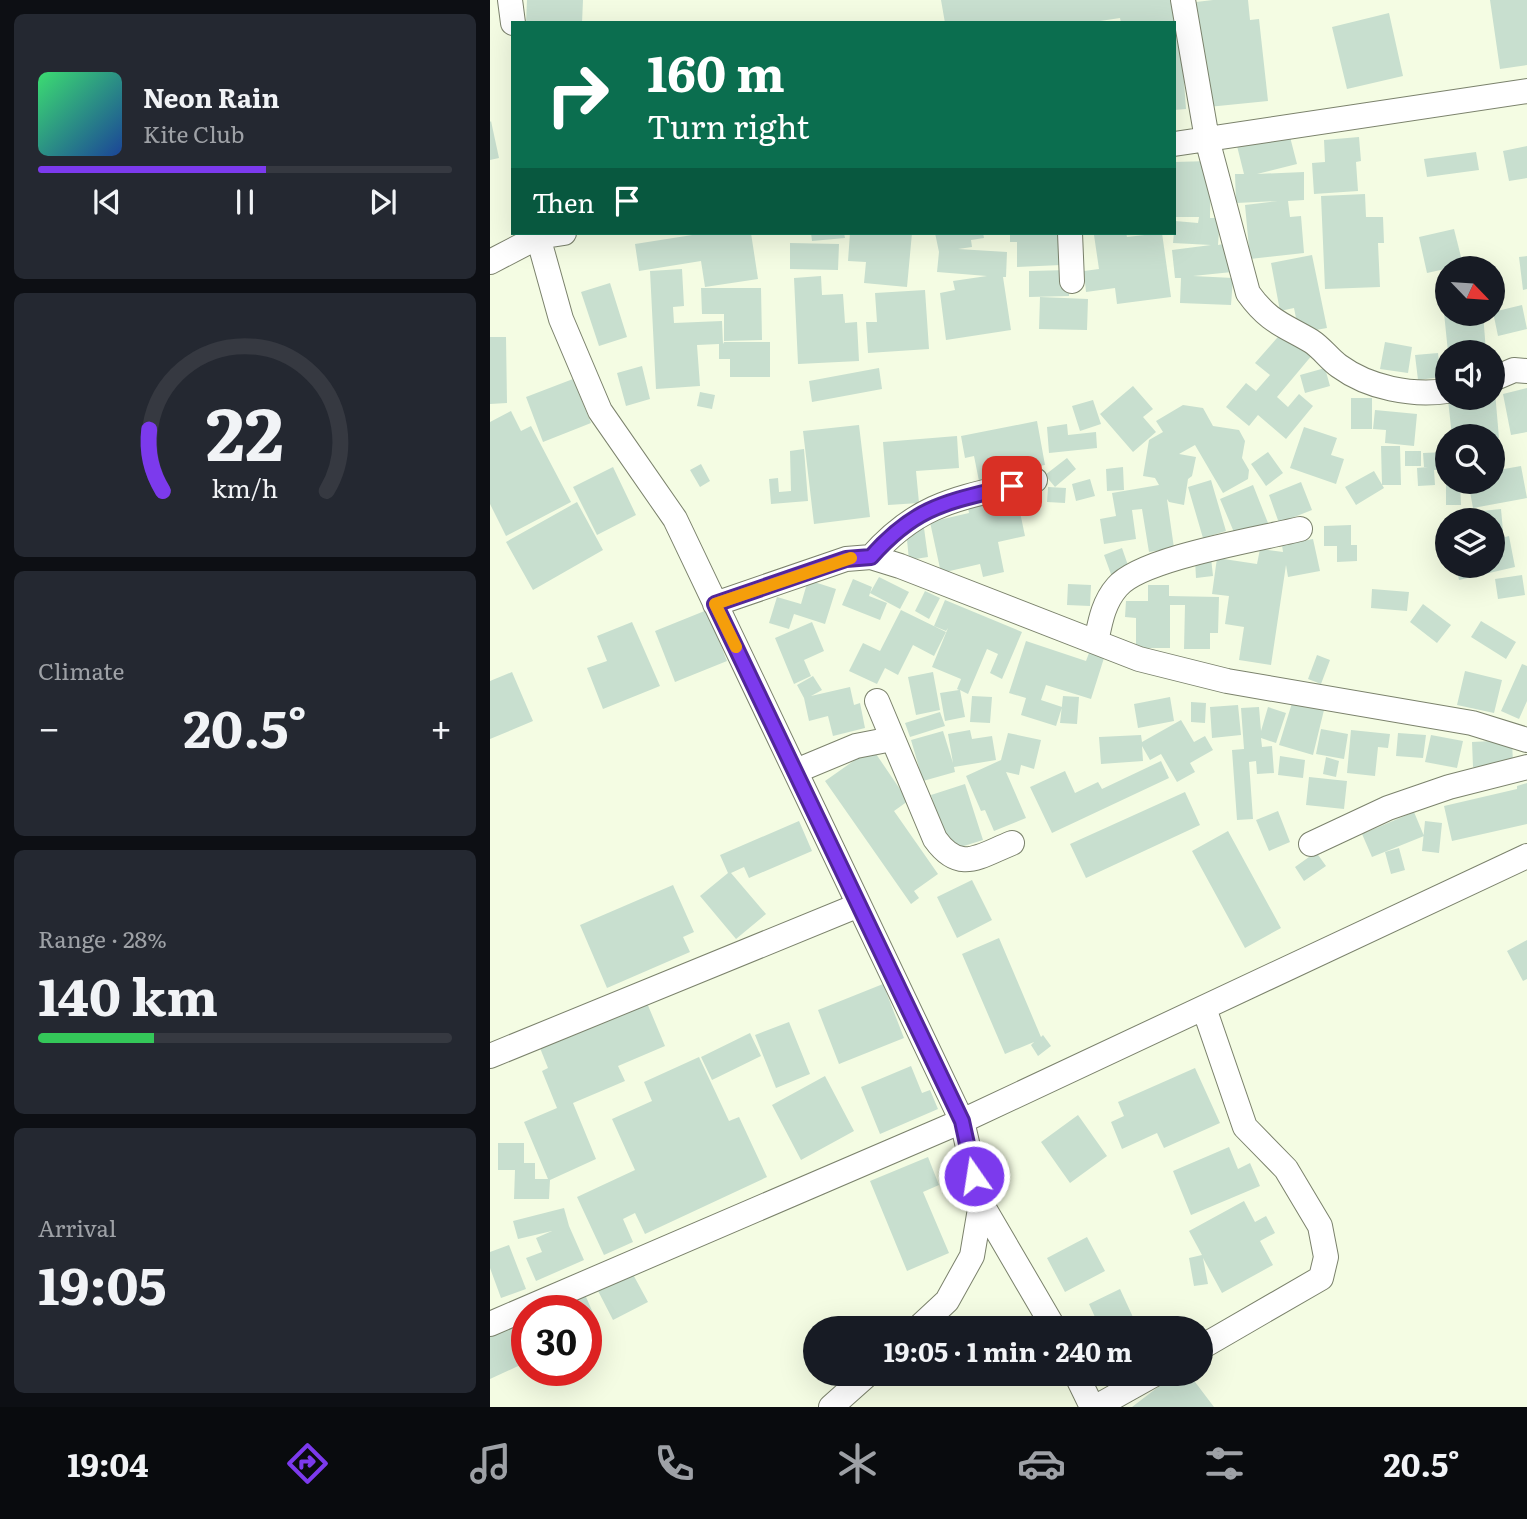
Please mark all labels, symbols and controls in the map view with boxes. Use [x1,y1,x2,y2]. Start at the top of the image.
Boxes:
text: 160 m [647,34,785,107]
icon: right [532,49,623,140]
text: Neon Rain [143,77,280,116]
text: Turn right [647,101,809,149]
text: Kite Club [143,116,244,150]
text: Then [532,182,594,221]
icon: arrive [608,182,646,220]
icon: previous [88,183,126,221]
icon: pause [226,183,264,221]
icon: next [364,183,402,221]
north arrow [1435,256,1505,326]
map controls [1435,256,1505,578]
button: sound [1435,340,1505,410]
text: 22 [206,375,284,483]
button: search [1435,424,1505,494]
pin [982,456,1042,516]
icon: arrive [993,467,1031,505]
text: km/h [212,469,278,506]
button: layers [1435,508,1505,578]
text: Climate [38,653,124,687]
text: 20.5° [183,687,307,764]
text: − [38,697,60,754]
text: + [430,697,452,754]
text: Range · 28% [38,921,167,955]
text: 140 km [38,955,218,1032]
position arrow [937,1139,1011,1213]
text: Arrival [38,1210,117,1244]
text: 19:05 [38,1244,167,1321]
speed limit sign: 30 [511,1295,602,1386]
text: 19:05 · 1 min · 240 m [884,1331,1132,1370]
text: 19:04 [67,1439,148,1487]
icon: directions [283,1439,332,1488]
icon: music [466,1439,515,1488]
icon: phone [650,1439,699,1488]
icon: climate [833,1439,882,1488]
icon: car [1017,1439,1066,1488]
icon: filters [1200,1439,1249,1488]
text: 20.5° [1384,1439,1460,1487]

